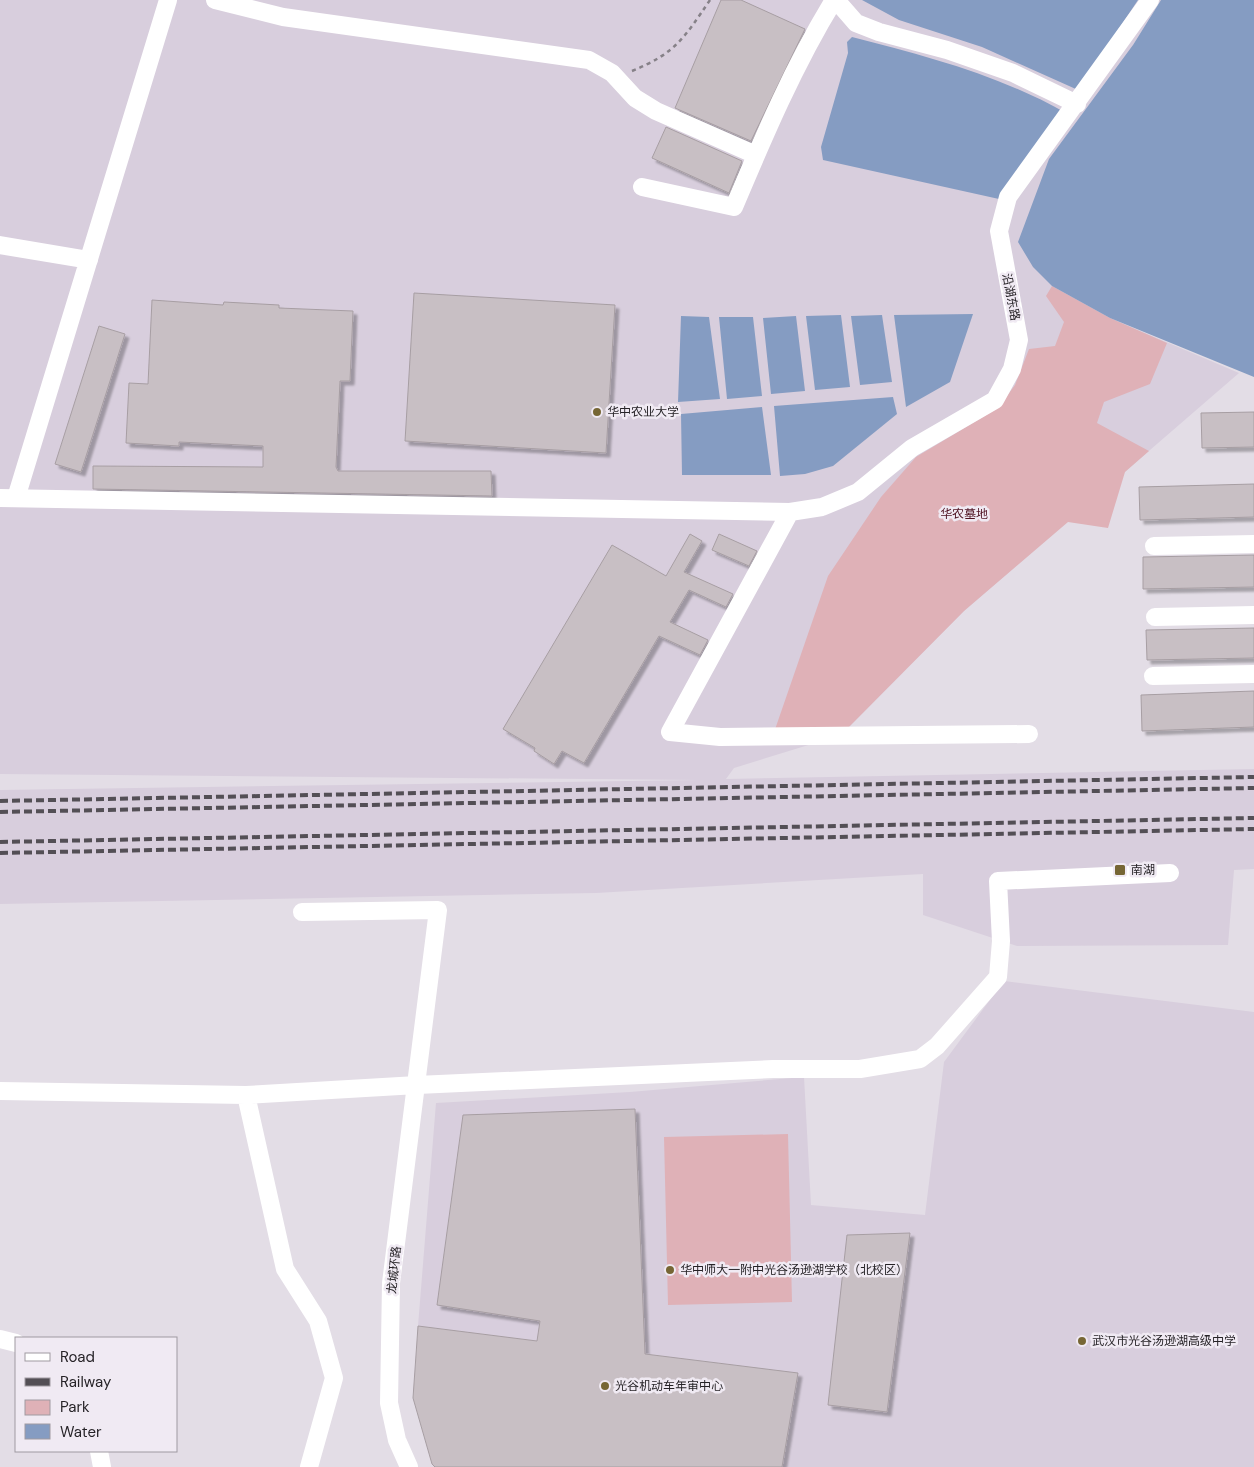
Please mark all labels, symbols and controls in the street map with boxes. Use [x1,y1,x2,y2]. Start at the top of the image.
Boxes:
street label: 沿湖东路 [999,272,1023,322]
place label: 华中农业大学 [607,404,679,420]
marker: 华中农业大学 [591,406,603,418]
park label: 华农墓地 [940,506,988,522]
place label: 南湖 [1131,862,1155,878]
marker: 南湖 [1113,863,1127,877]
street label: 龙城环路 [384,1245,404,1295]
place label: 华中师大一附中光谷汤逊湖学校（北校区） [680,1262,908,1278]
marker: 华中师大一附中光谷汤逊湖学校（北校区） [664,1264,676,1276]
place label: 武汉市光谷汤逊湖高级中学 [1092,1333,1236,1349]
marker: 武汉市光谷汤逊湖高级中学 [1076,1335,1088,1347]
legend [15,1337,178,1452]
text: Road [60,1347,95,1367]
text: Railway [60,1372,112,1392]
place label: 光谷机动车年审中心 [615,1378,723,1394]
marker: 光谷机动车年审中心 [599,1380,611,1392]
text: Park [60,1397,90,1417]
text: Water [60,1422,102,1442]

